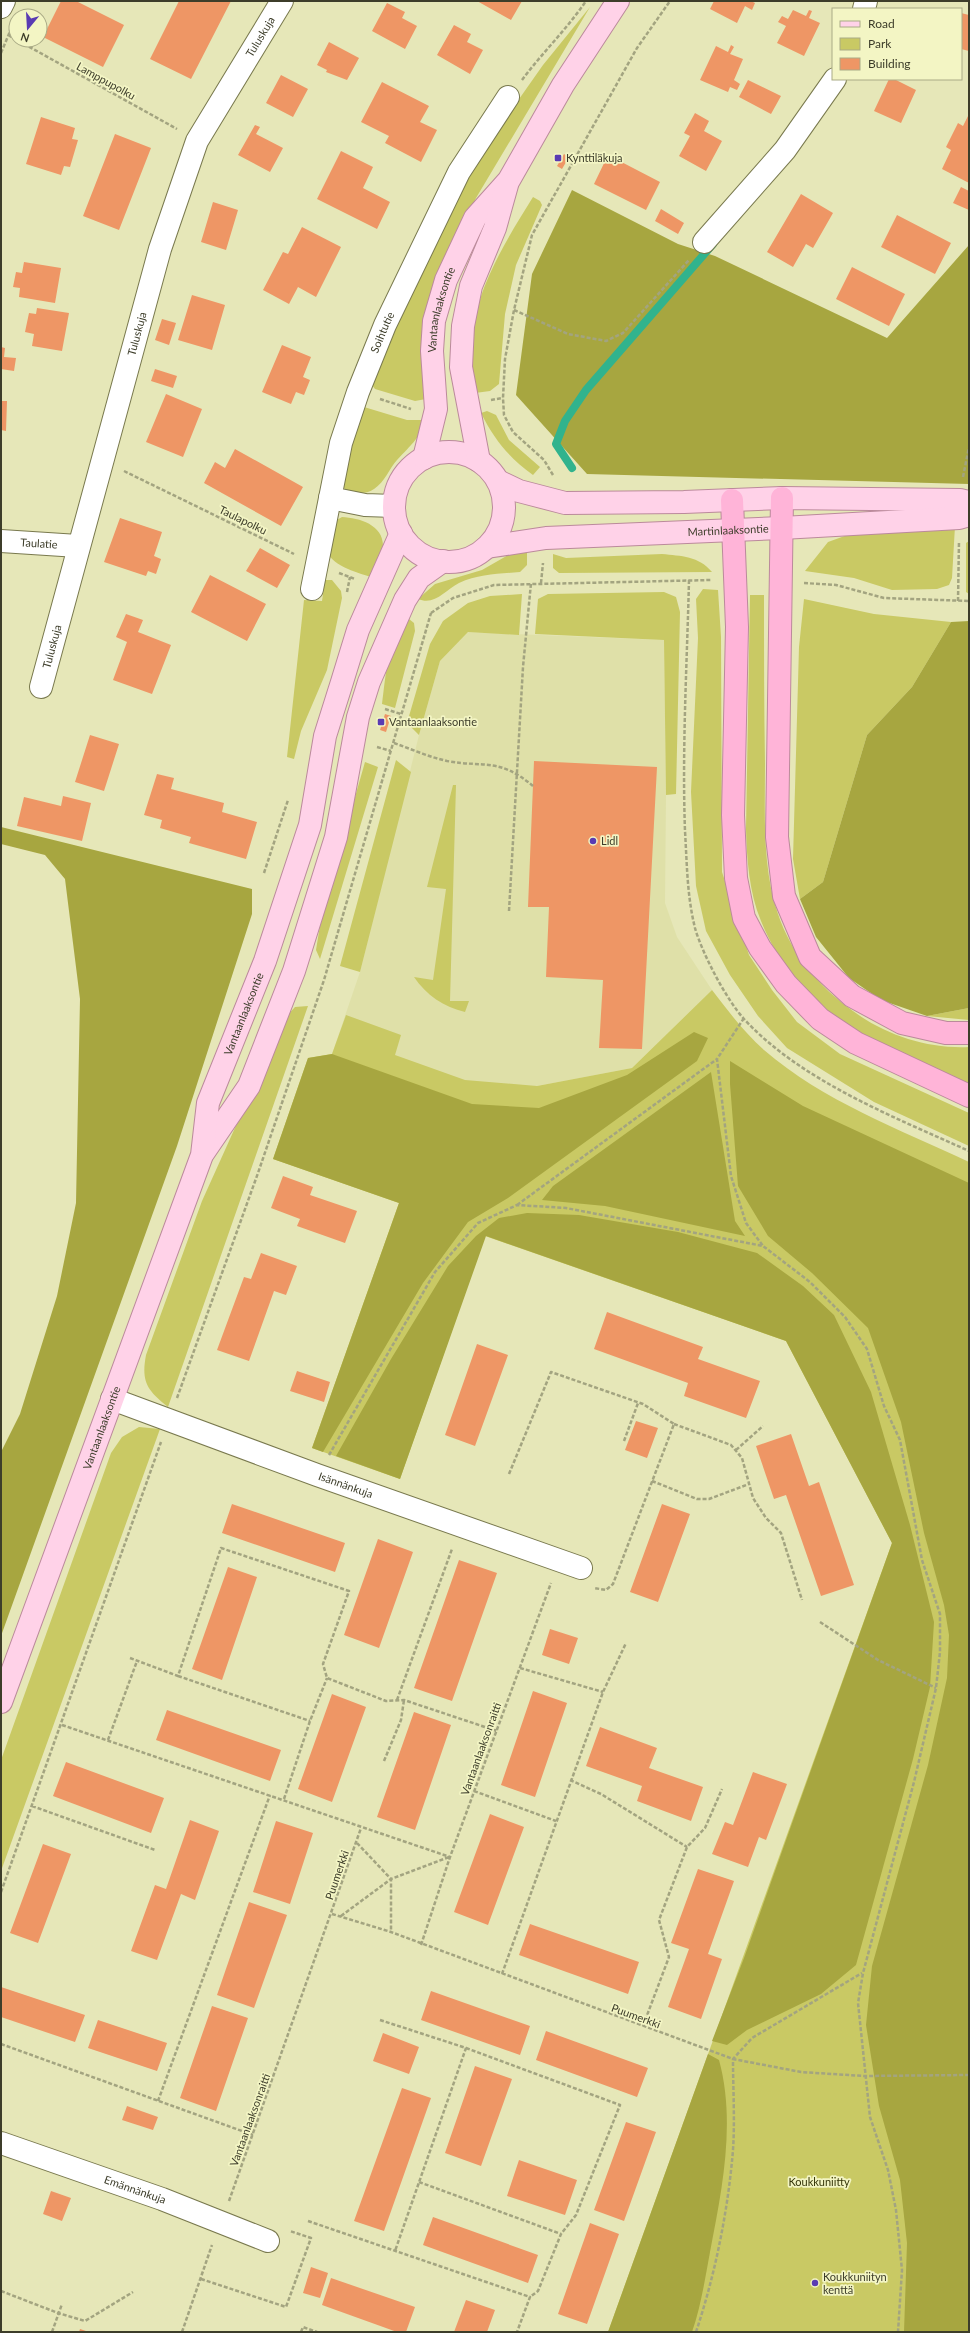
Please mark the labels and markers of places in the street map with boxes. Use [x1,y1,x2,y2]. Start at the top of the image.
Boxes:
place label: Kynttiläkuja [566,151,623,164]
marker: Kynttiläkuja [553,153,563,163]
place label: Vantaanlaaksontie [389,715,477,728]
marker: Vantaanlaaksontie [376,717,386,727]
place label: Lidl [601,834,618,847]
marker: Lidl [588,836,598,846]
place label: Koukkuniityn kenttä [823,2270,887,2296]
marker: Koukkuniityn kenttä [810,2278,820,2288]

